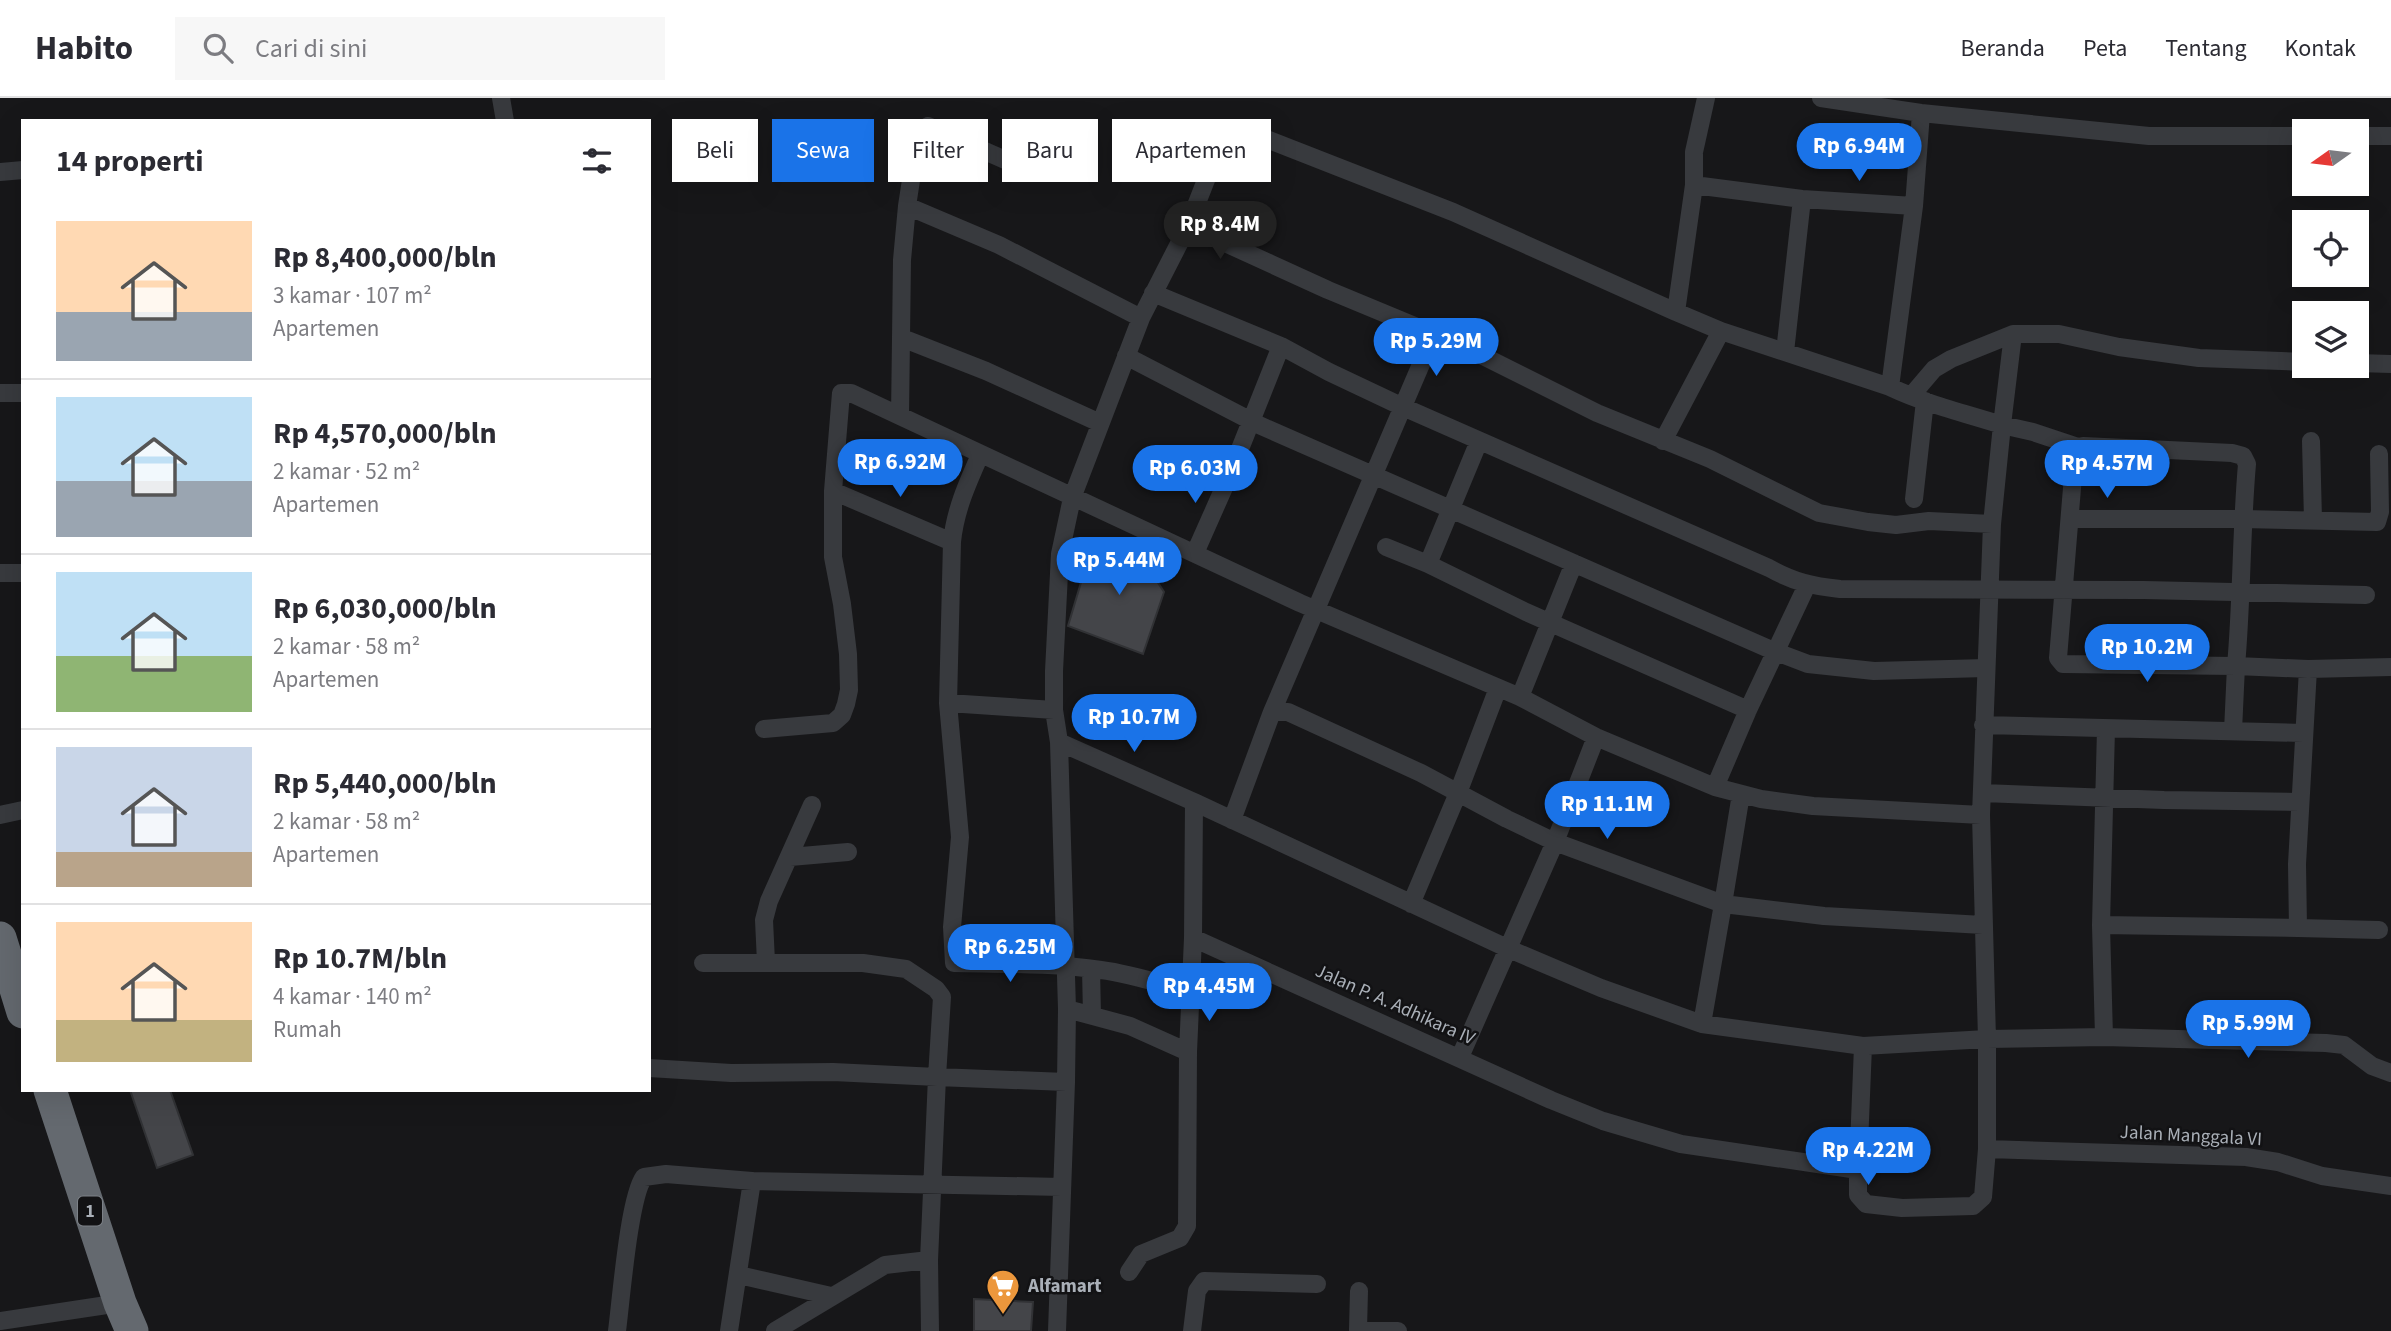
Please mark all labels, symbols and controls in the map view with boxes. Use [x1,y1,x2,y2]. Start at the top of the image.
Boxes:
search box [175,17,665,80]
text: Habito [35,25,133,72]
icon: search [199,29,237,67]
text: Cari di sini [255,30,368,67]
text: Beranda [1961,31,2045,66]
text: Peta [2083,31,2127,66]
text: Tentang [2165,31,2247,66]
text: Kontak [2285,31,2356,66]
chip: Beli [672,119,758,182]
chip: Sewa [772,119,874,182]
chip: Filter [888,119,988,182]
chip: Baru [1002,119,1098,182]
chip: Apartemen [1112,119,1271,182]
north arrow [2292,119,2370,196]
map controls [2292,119,2369,378]
pin: Rp 6.94M [1787,123,1931,183]
text: Rp 6.94M [1813,129,1905,162]
text: 14 properti [56,140,204,183]
icon: filters [578,142,616,180]
pin: Rp 8.4M [1155,202,1285,261]
text: Rp 8.4M [1180,207,1260,240]
button: locate [2292,210,2369,287]
text: Rp 8,400,000/bln [273,236,497,279]
icon: home [112,249,196,333]
text: 3 kamar · 107 m² [273,279,432,312]
button: layers [2292,301,2369,378]
text: Apartemen [273,312,379,345]
pin: Rp 5.29M [1364,318,1508,378]
text: Rp 5.29M [1390,324,1482,357]
text: Rp 4,570,000/bln [273,412,497,455]
icon: home [112,425,196,509]
pin: Rp 6.92M [828,440,972,499]
pin: Rp 4.57M [2035,440,2179,500]
text: Rp 6.92M [854,445,946,478]
pin: Rp 6.03M [1123,446,1267,505]
text: Rp 4.57M [2061,446,2153,479]
text: Rp 6.03M [1149,451,1241,484]
text: 2 kamar · 52 m² [273,455,420,488]
text: Apartemen [273,488,379,521]
pin: Rp 5.44M [1047,538,1191,597]
text: Rp 5.44M [1073,543,1165,576]
text: Rp 6,030,000/bln [273,587,497,630]
icon: home [112,600,196,684]
pin: Rp 10.2M [2075,624,2219,684]
text: 2 kamar · 58 m² [273,630,420,663]
text: Rp 10.2M [2101,630,2193,663]
text: Apartemen [273,663,379,696]
pin: Rp 10.7M [1062,694,1206,754]
text: Rp 10.7M [1088,700,1180,733]
text: Rp 5,440,000/bln [273,762,497,805]
icon: home [112,775,196,859]
pin: Rp 11.1M [1535,782,1679,841]
text: Rp 11.1M [1561,787,1653,820]
text: 2 kamar · 58 m² [273,805,420,838]
text: Apartemen [273,838,379,871]
pin: Rp 6.25M [938,924,1082,984]
text: Rp 6.25M [964,930,1056,963]
text: Rp 10.7M/bln [273,937,447,980]
icon: home [112,950,196,1034]
street label: Jalan P. A. Adhikara IV [1311,958,1479,1052]
pin: Rp 4.45M [1137,964,1281,1023]
text: Rp 4.45M [1163,969,1255,1002]
text: 4 kamar · 140 m² [273,980,432,1013]
pin: Rp 5.99M [2176,1000,2320,1060]
text: Rp 5.99M [2202,1006,2294,1039]
text: Rumah [273,1013,342,1046]
street label: Jalan Manggala VI [2119,1119,2263,1153]
pin: Rp 4.22M [1796,1128,1940,1187]
text: Rp 4.22M [1822,1133,1914,1166]
road number: 1 [78,1196,102,1226]
supermarket icon: Alfamart [984,1267,1022,1316]
place label: Alfamart [1027,1273,1102,1300]

